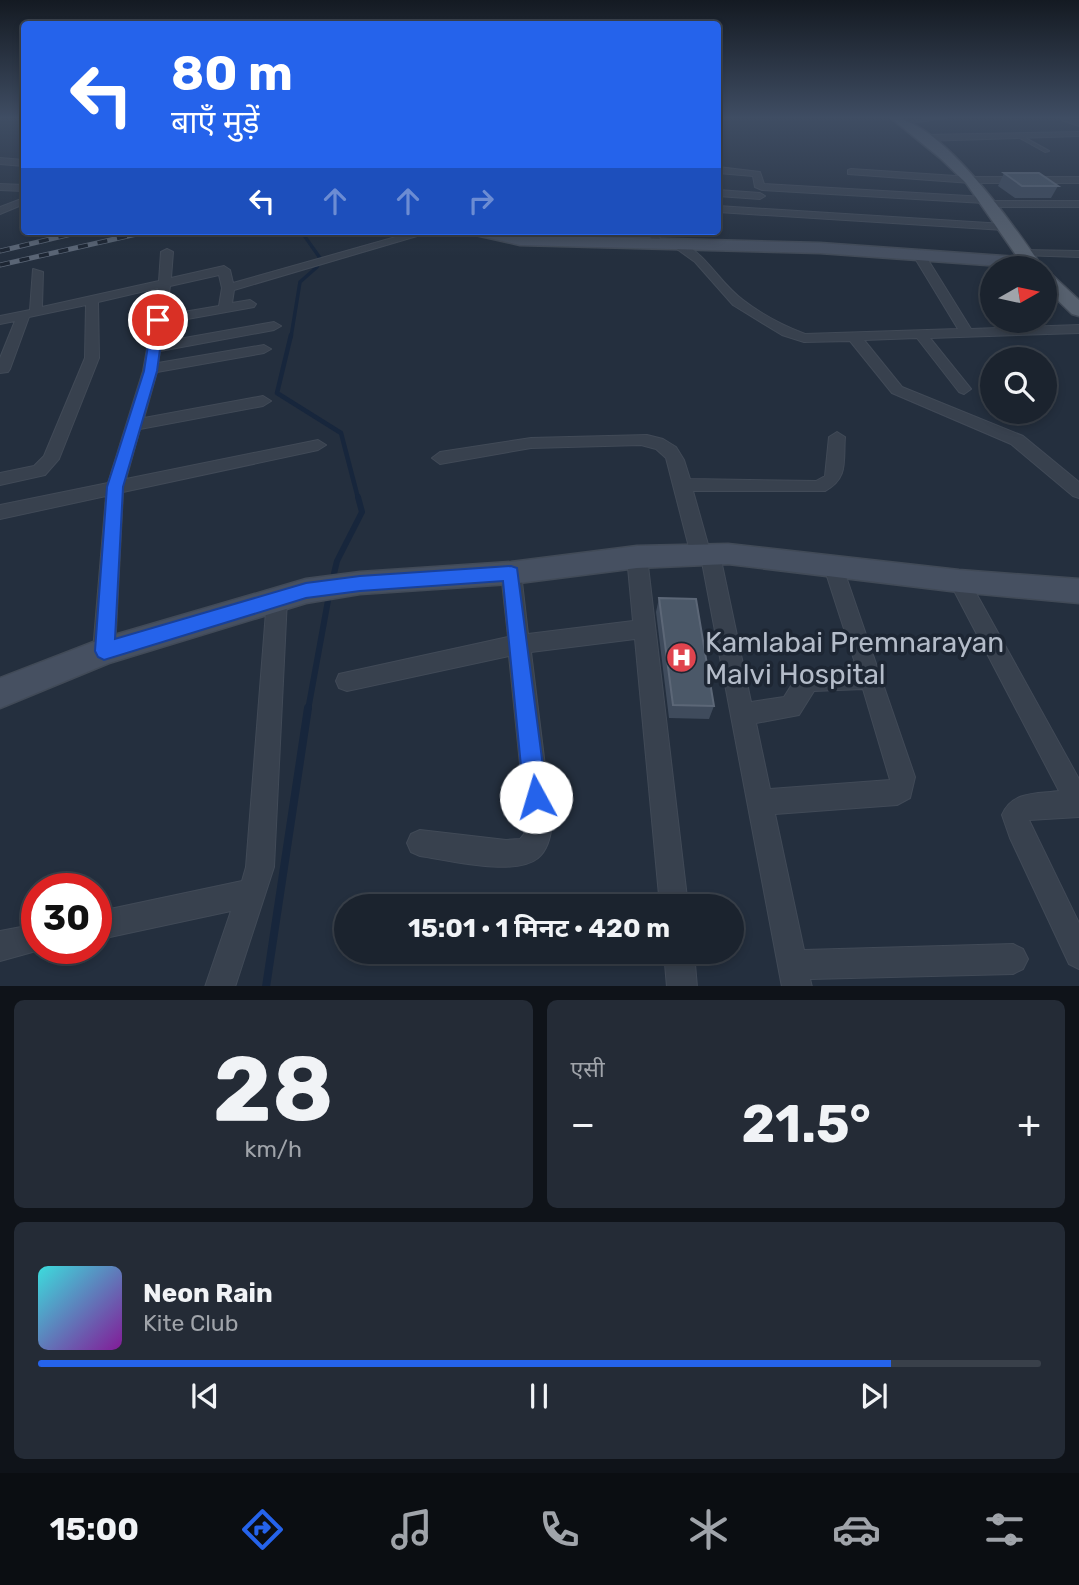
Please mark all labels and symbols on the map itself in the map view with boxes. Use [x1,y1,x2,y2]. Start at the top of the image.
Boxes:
north arrow [980,256,1057,332]
pin [128,290,188,350]
place label: Kamlabai Premnarayan Malvi Hospital [705,626,1004,691]
hospital icon: Kamlabai Premnarayan Malvi Hospital [665,641,699,675]
position arrow [499,760,573,834]
speed limit sign: 30 [21,873,112,964]

